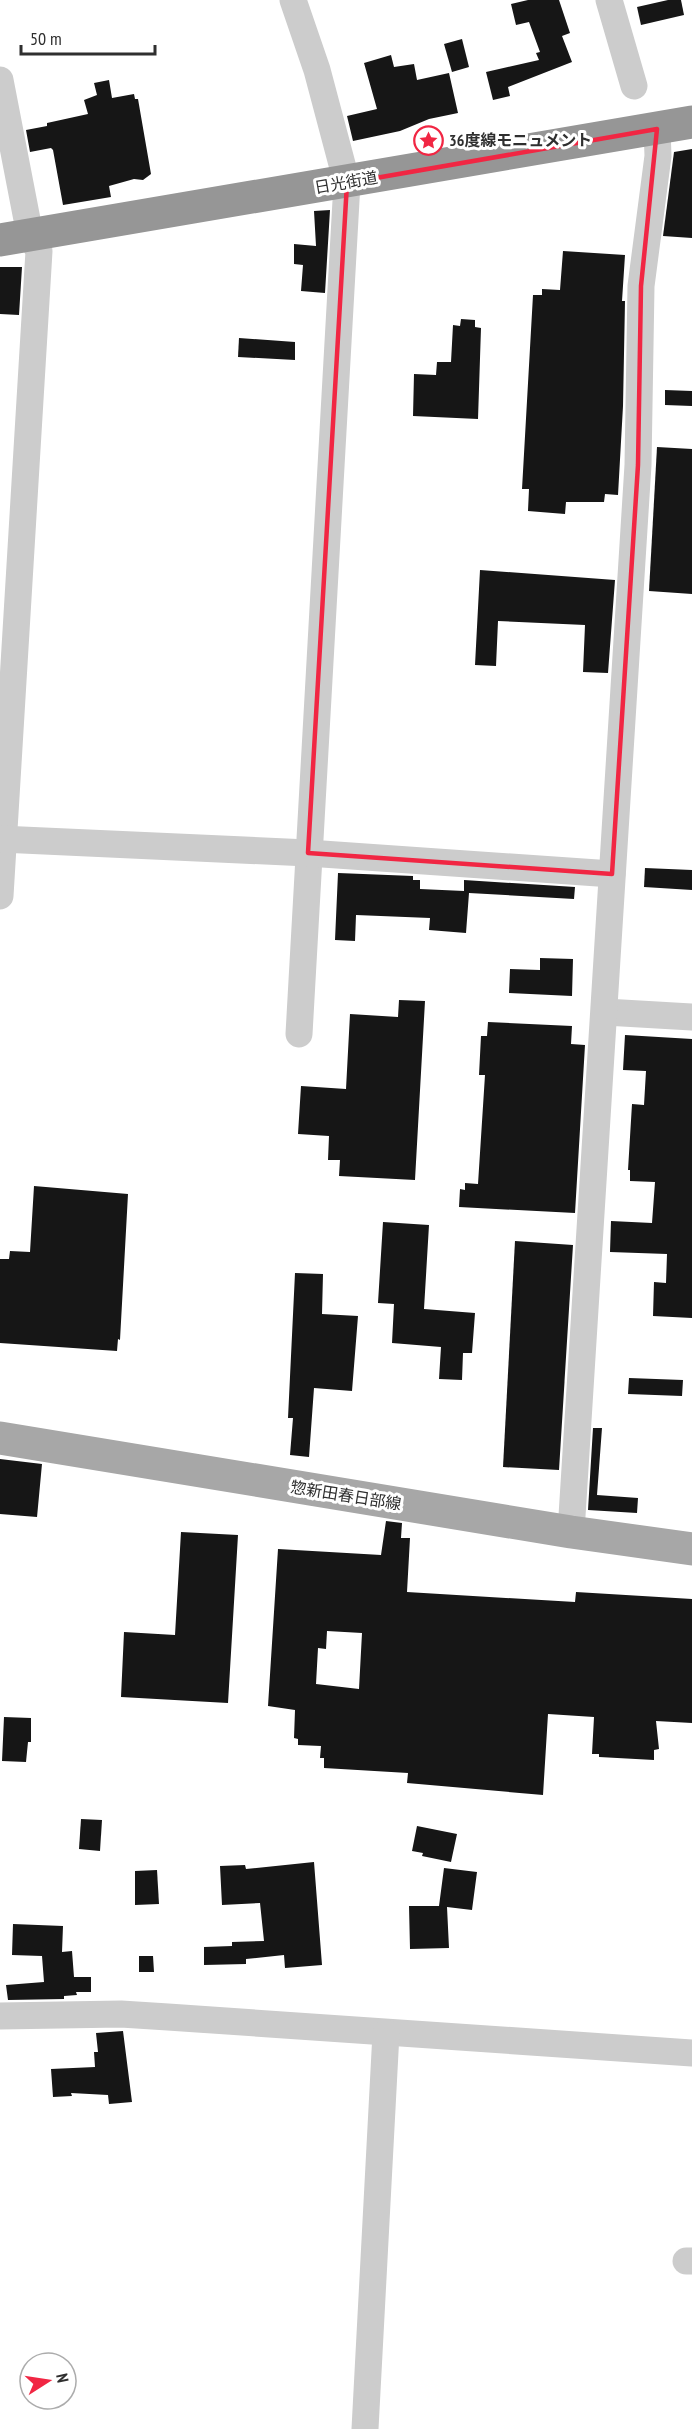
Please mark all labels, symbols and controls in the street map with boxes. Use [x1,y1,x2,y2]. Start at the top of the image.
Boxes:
scale bar [21,18,154,56]
text: 50 m [30,27,62,50]
place icon: 36度線モニュメント [412,124,444,156]
place label: 36度線モニュメント [449,130,592,150]
street label: 日光街道 [313,167,379,197]
street label: 惣新田春日部線 [289,1476,403,1514]
north arrow [18,2351,78,2411]
text: N [52,2372,73,2384]

